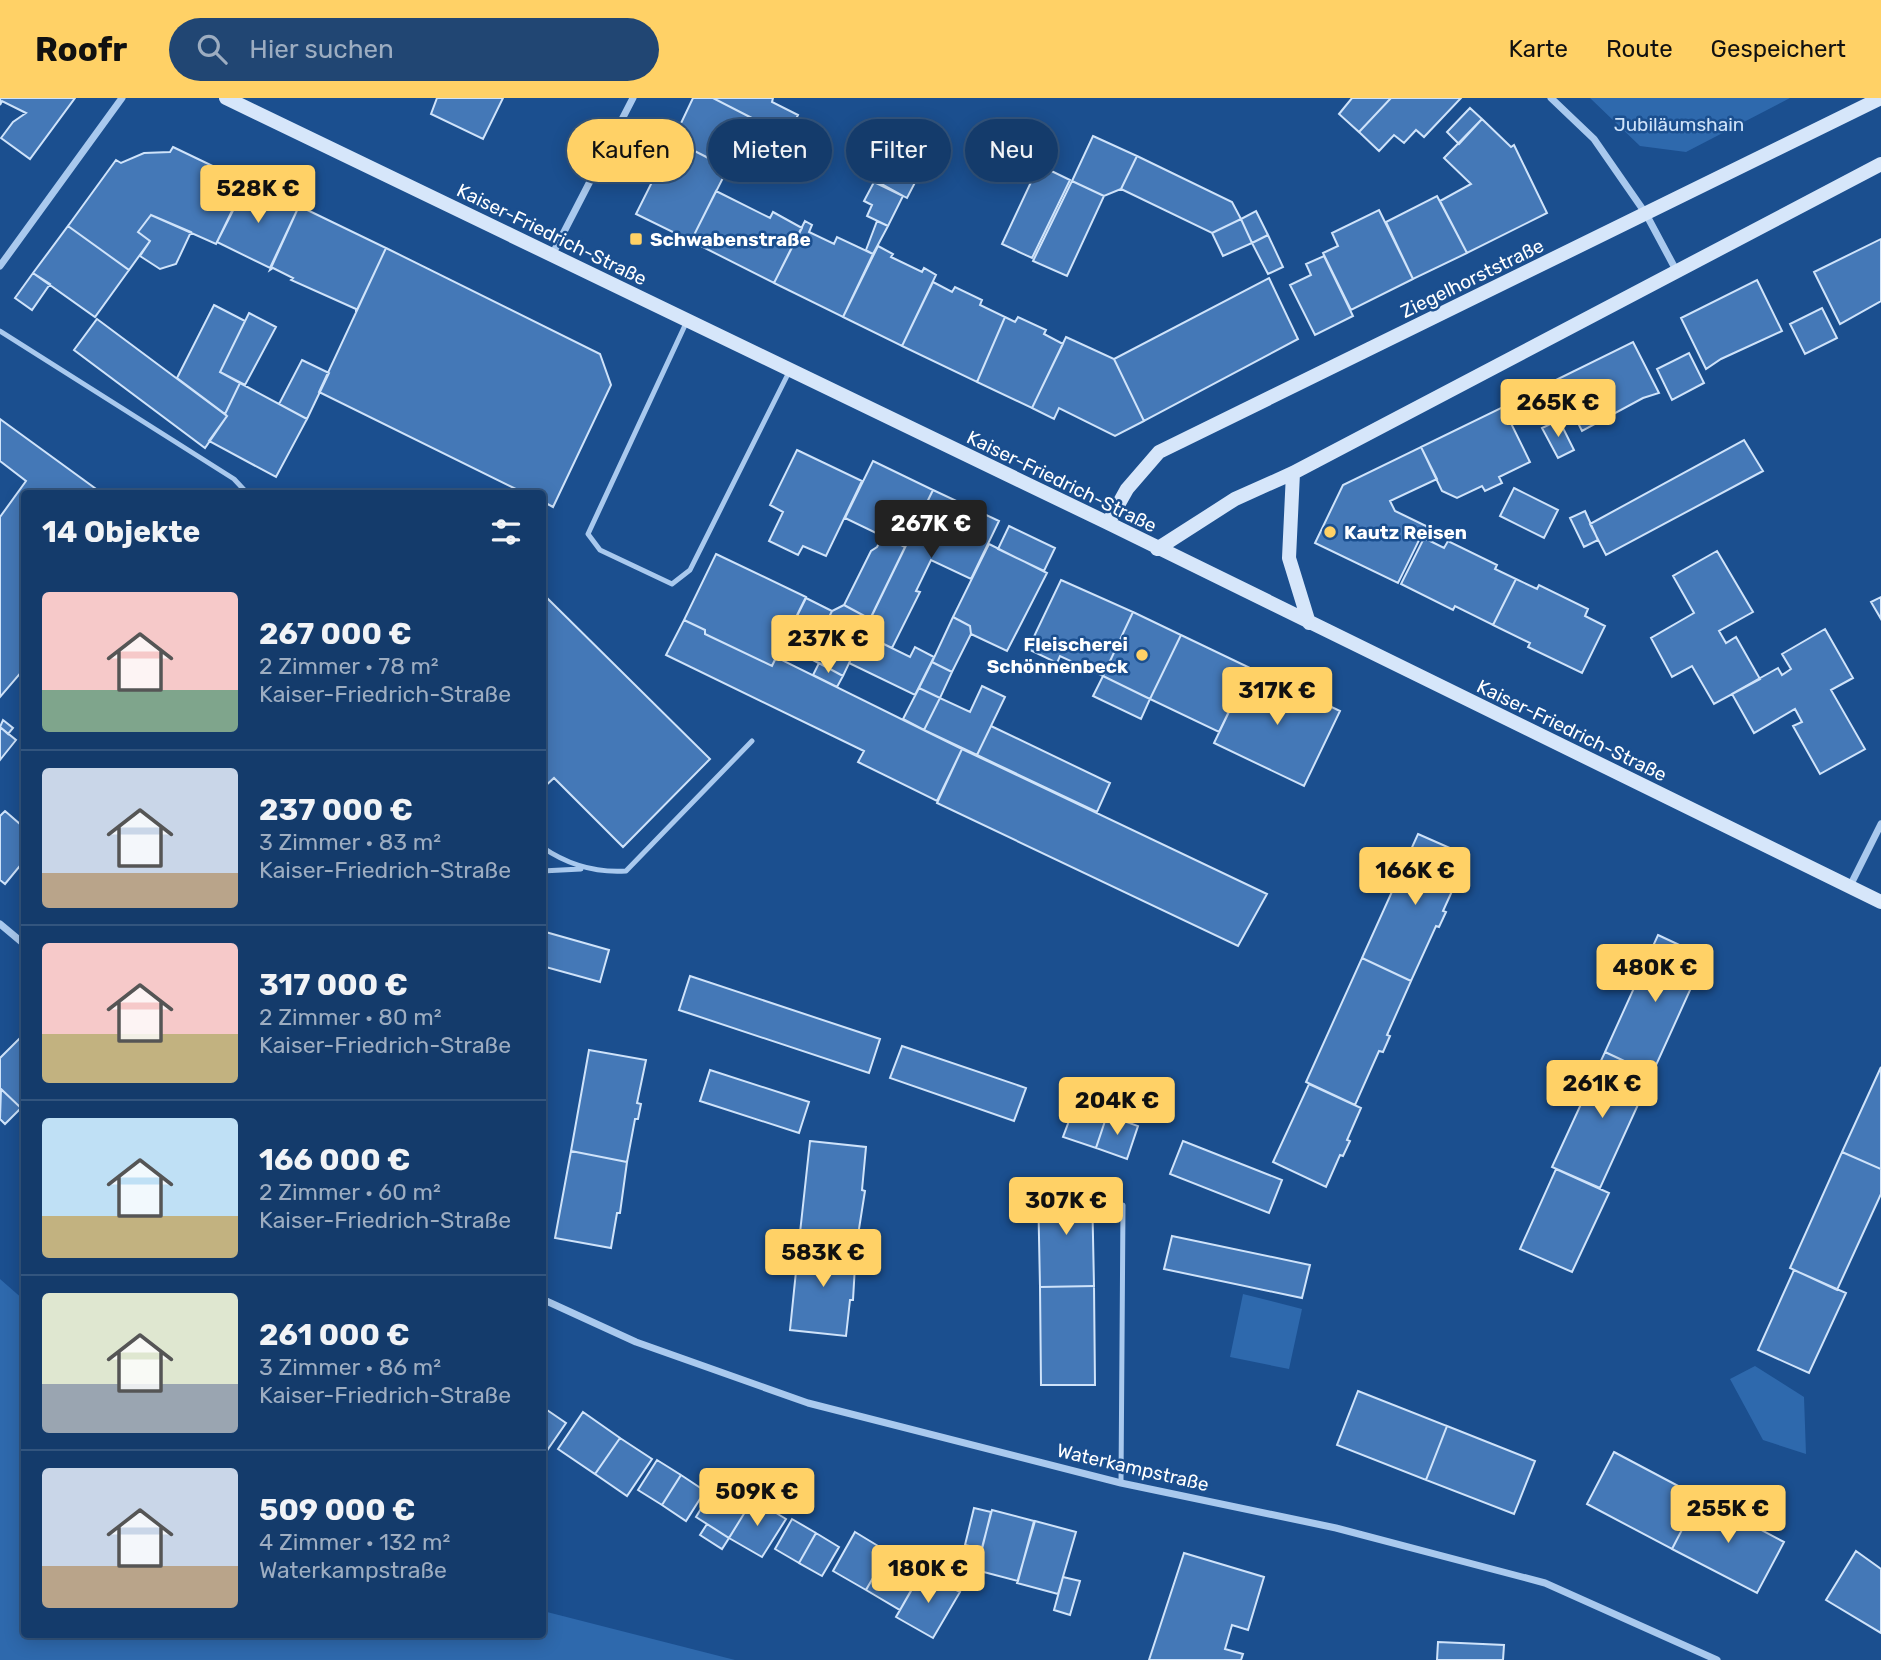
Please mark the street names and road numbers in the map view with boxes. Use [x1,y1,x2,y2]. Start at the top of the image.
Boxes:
street label: Kaiser-Friedrich-Straße [453,178,650,290]
street label: Ziegelhorststraße [1397,234,1548,323]
street label: Kaiser-Friedrich-Straße [963,425,1160,537]
street label: Kaiser-Friedrich-Straße [1473,674,1670,786]
street label: Waterkampstraße [1055,1439,1211,1496]

